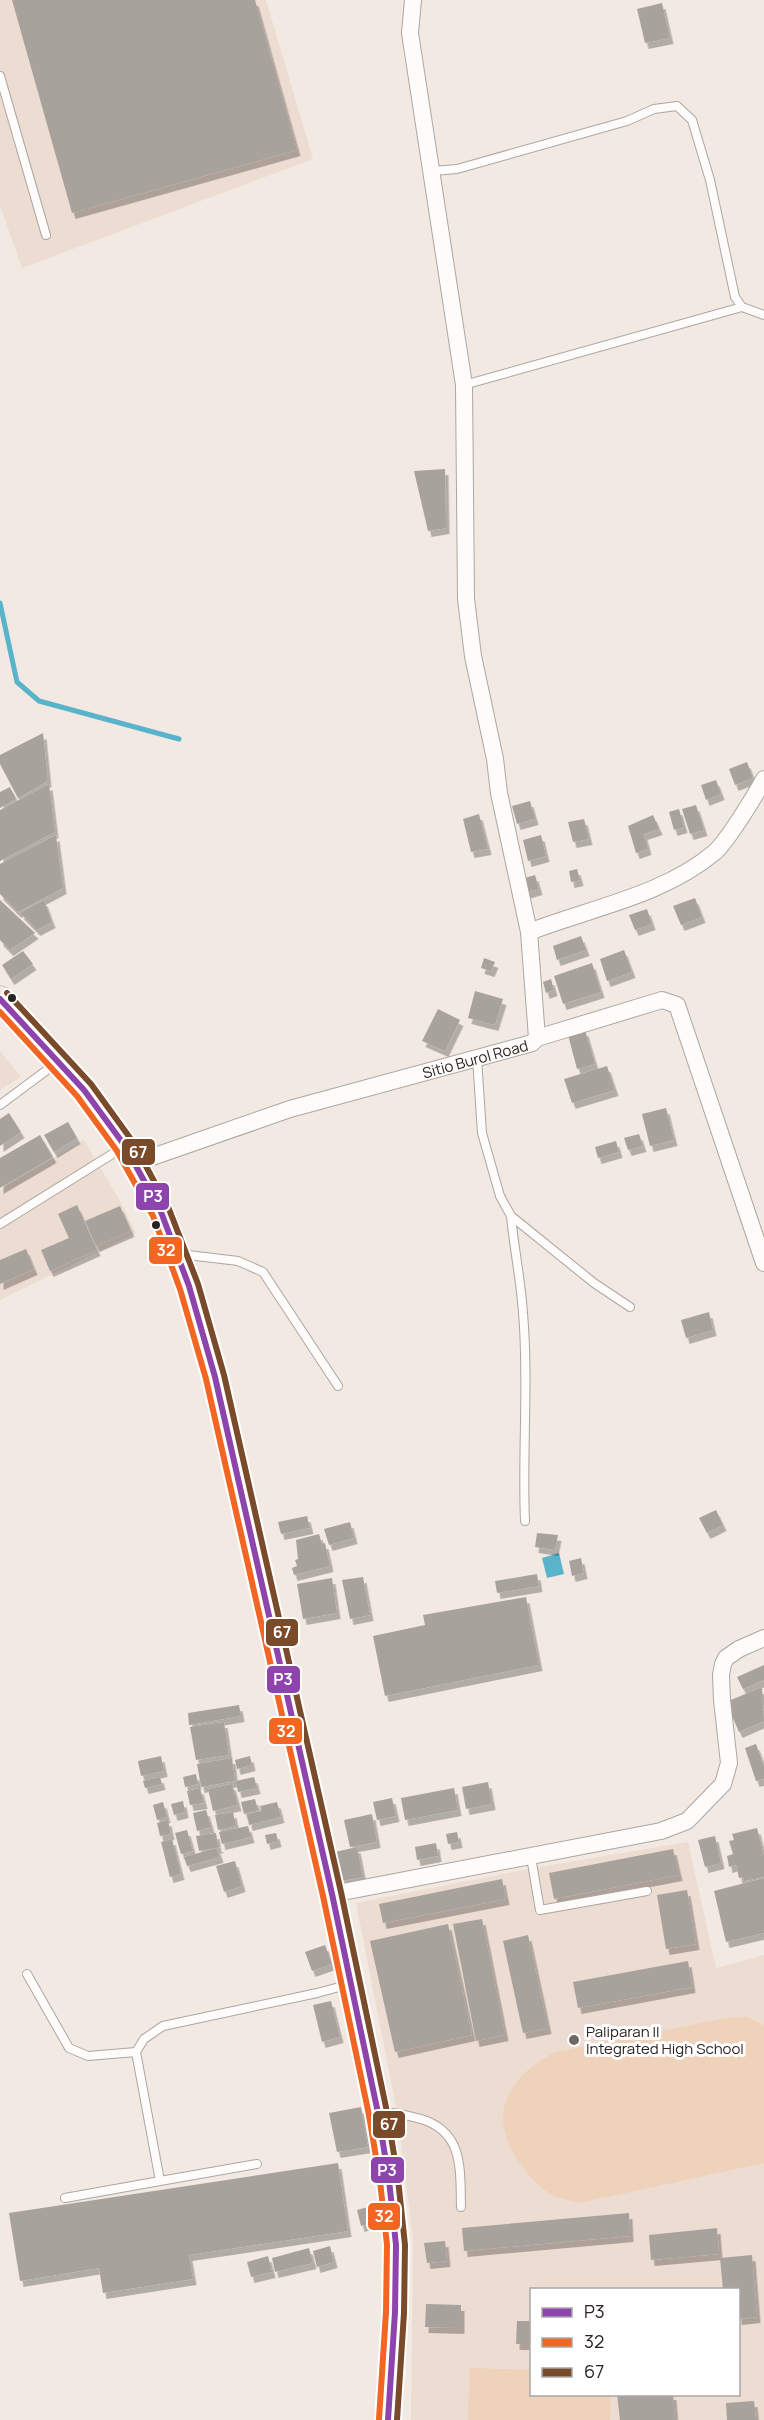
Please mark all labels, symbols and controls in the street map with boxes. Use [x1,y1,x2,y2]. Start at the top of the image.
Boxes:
unlabelled marker [6,992,18,1004]
street label: Sitio Burol Road [420,1034,530,1083]
line badge: 67 [121,1138,156,1166]
text: 67 [129,1141,147,1163]
line badge: P3 [135,1182,170,1211]
text: P3 [143,1185,163,1207]
unlabelled marker [150,1219,162,1231]
line badge: 32 [148,1236,183,1265]
text: 32 [157,1239,175,1261]
line badge: 67 [265,1618,299,1647]
text: 67 [273,1621,291,1643]
line badge: P3 [266,1665,301,1694]
text: P3 [273,1668,293,1690]
line badge: 32 [268,1717,303,1745]
text: 32 [277,1720,295,1742]
place label: Paliparan II Integrated High School [586,2021,744,2059]
marker: Paliparan II Integrated High School [567,2033,581,2047]
line badge: 67 [372,2110,406,2139]
text: 67 [380,2113,398,2135]
line badge: P3 [370,2156,405,2184]
text: P3 [377,2159,397,2181]
line badge: 32 [367,2202,401,2231]
text: 32 [375,2205,393,2227]
legend [530,2288,740,2396]
text: P3 [584,2299,605,2323]
text: 32 [584,2329,604,2353]
text: 67 [584,2359,604,2383]

